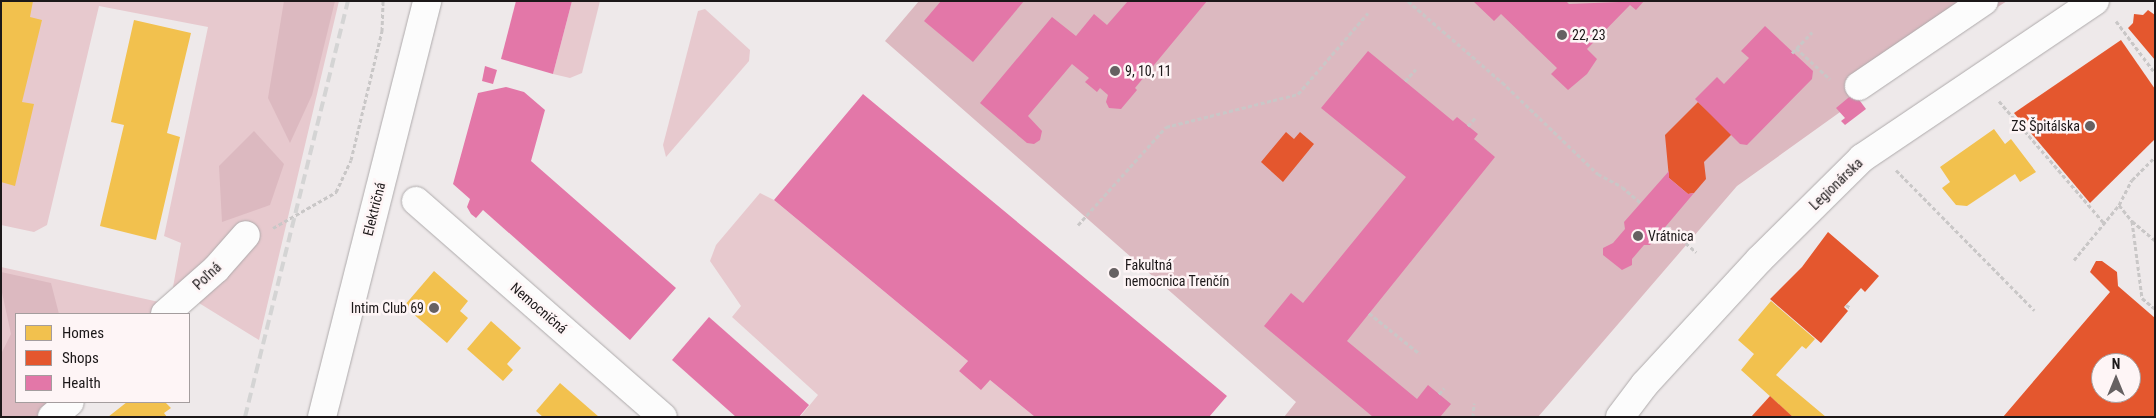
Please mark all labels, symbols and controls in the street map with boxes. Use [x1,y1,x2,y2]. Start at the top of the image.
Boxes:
place label: 22, 23 [1572,27,1606,43]
marker: 22, 23 [1556,29,1568,41]
place label: 9, 10, 11 [1125,63,1171,79]
marker: 9, 10, 11 [1109,65,1121,77]
place label: ZS Špitálska [2011,118,2080,134]
marker: ZS Špitálska [2084,120,2096,132]
street label: Legionárska [1806,155,1866,213]
street label: Električná [359,180,389,238]
place label: Vrátnica [1648,228,1694,244]
marker: Vrátnica [1632,230,1644,242]
place label: Fakultná nemocnica Trenčín [1125,257,1230,290]
street label: Poľná [189,259,225,293]
marker: Fakultná nemocnica Trenčín [1107,266,1121,280]
street label: Nemocničná [507,279,571,337]
place label: Intim Club 69 [351,300,424,316]
marker: Intim Club 69 [428,302,440,314]
legend [15,313,190,403]
text: Homes [62,324,104,342]
text: Shops [62,349,99,367]
north arrow [2091,353,2141,403]
text: N [2112,356,2120,372]
text: Health [62,374,101,392]

